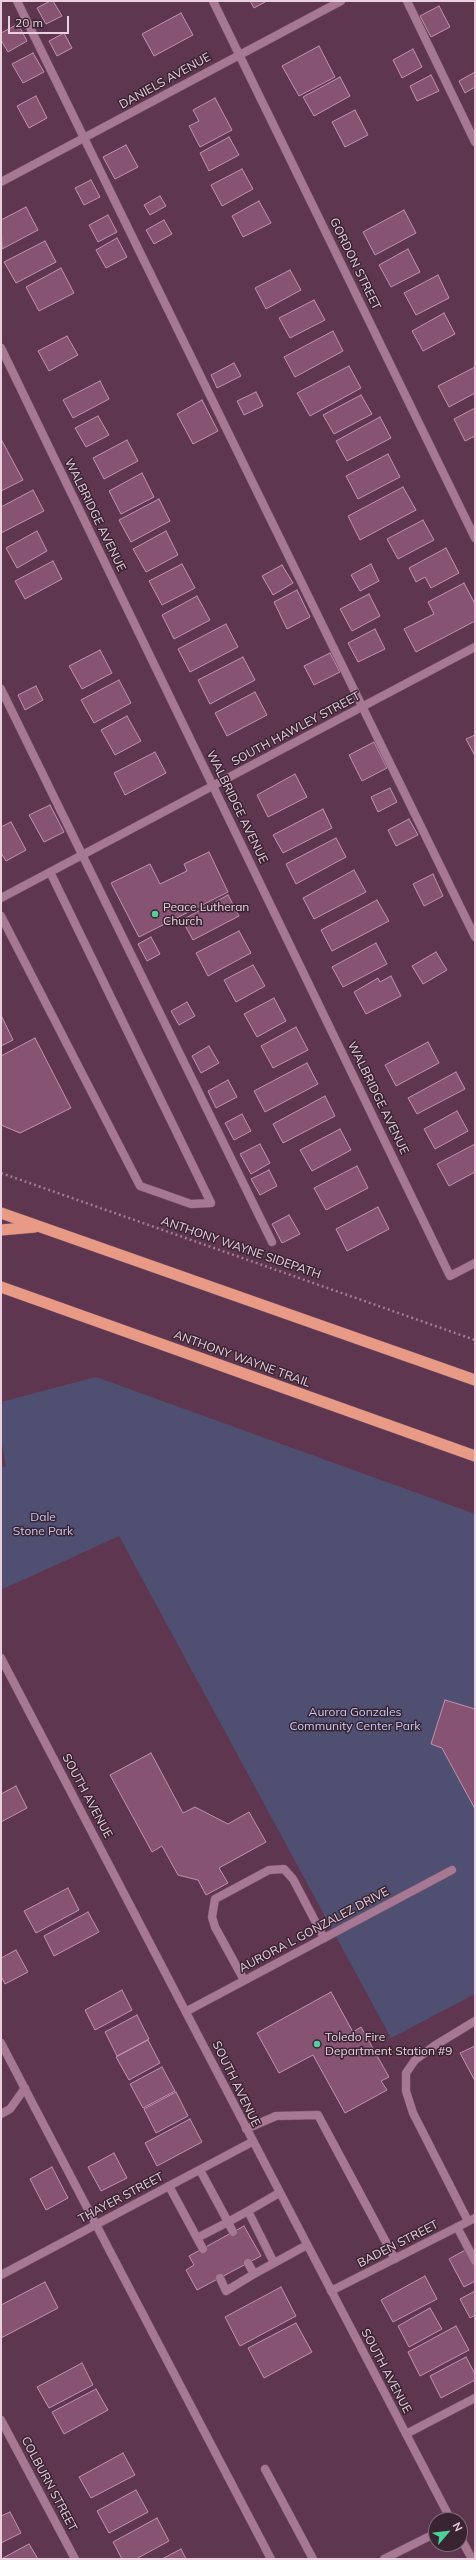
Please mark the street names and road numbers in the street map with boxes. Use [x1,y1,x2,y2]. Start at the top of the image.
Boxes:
street label: DANIELS AVENUE [117,50,213,112]
street label: GORDON STREET [326,216,384,312]
street label: WALBRIDGE AVENUE [61,456,129,574]
street label: SOUTH HAWLEY STREET [229,689,363,769]
street label: WALBRIDGE AVENUE [203,748,271,866]
street label: WALBRIDGE AVENUE [344,1039,412,1157]
street label: ANTHONY WAYNE SIDEPATH [159,1214,323,1282]
street label: ANTHONY WAYNE TRAIL [172,1328,312,1390]
street label: SOUTH AVENUE [59,1751,115,1841]
street label: AURORA L GONZALEZ DRIVE [237,1884,391,1976]
street label: SOUTH AVENUE [209,2039,263,2129]
street label: THAYER STREET [76,2169,166,2227]
street label: BADEN STREET [355,2217,441,2271]
street label: SOUTH AVENUE [358,2326,414,2416]
street label: COLBURN STREET [18,2434,80,2534]

